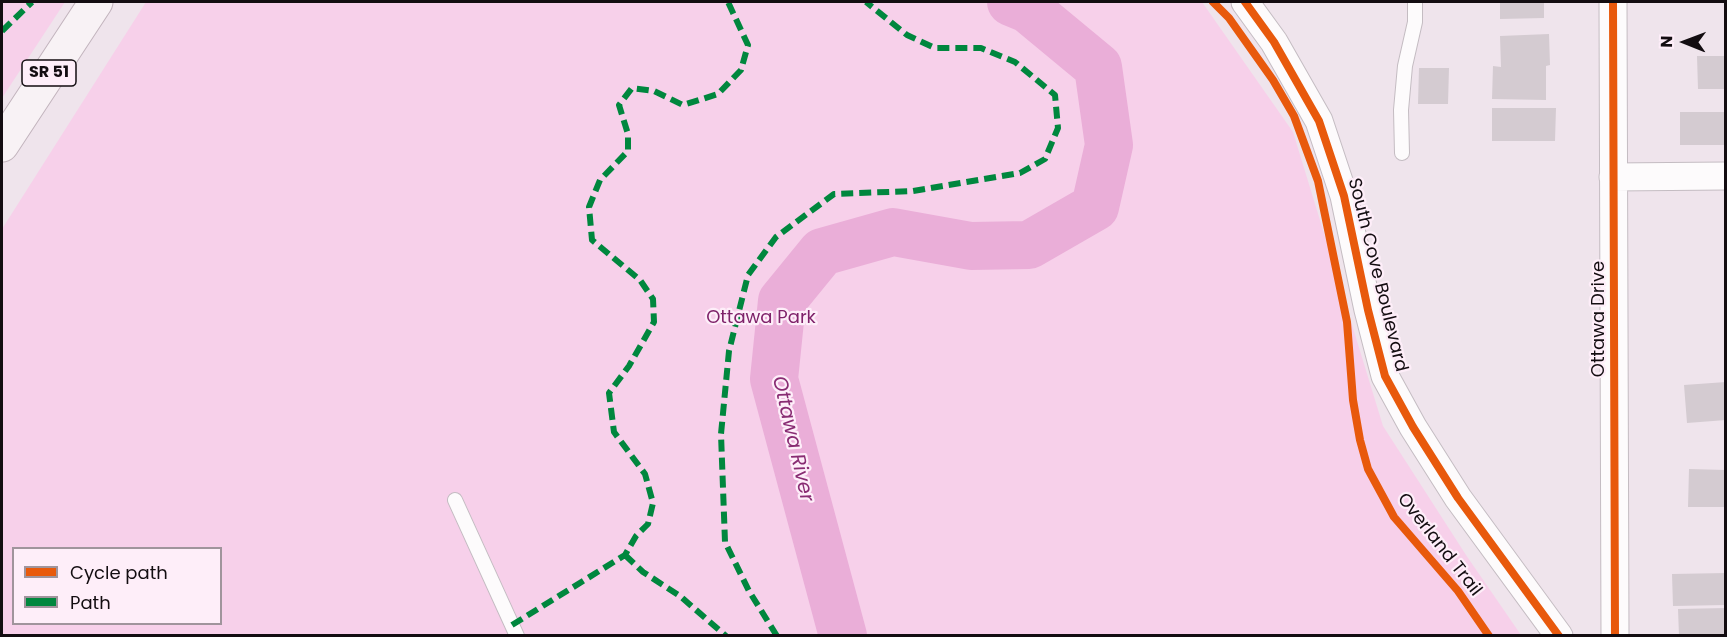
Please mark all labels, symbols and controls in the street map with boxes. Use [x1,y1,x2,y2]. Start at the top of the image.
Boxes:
north arrow [1655,12,1715,72]
text: N [1655,35,1678,48]
road number: SR 51 [22,60,76,86]
street label: South Cove Boulevard [1342,176,1412,374]
street label: Ottawa Drive [1588,261,1610,377]
park label: Ottawa Park [706,307,816,329]
water label: Ottawa River [766,374,818,504]
street label: Overland Trail [1392,489,1486,601]
legend [12,547,222,625]
text: Cycle path [70,560,168,585]
text: Path [70,590,111,615]

